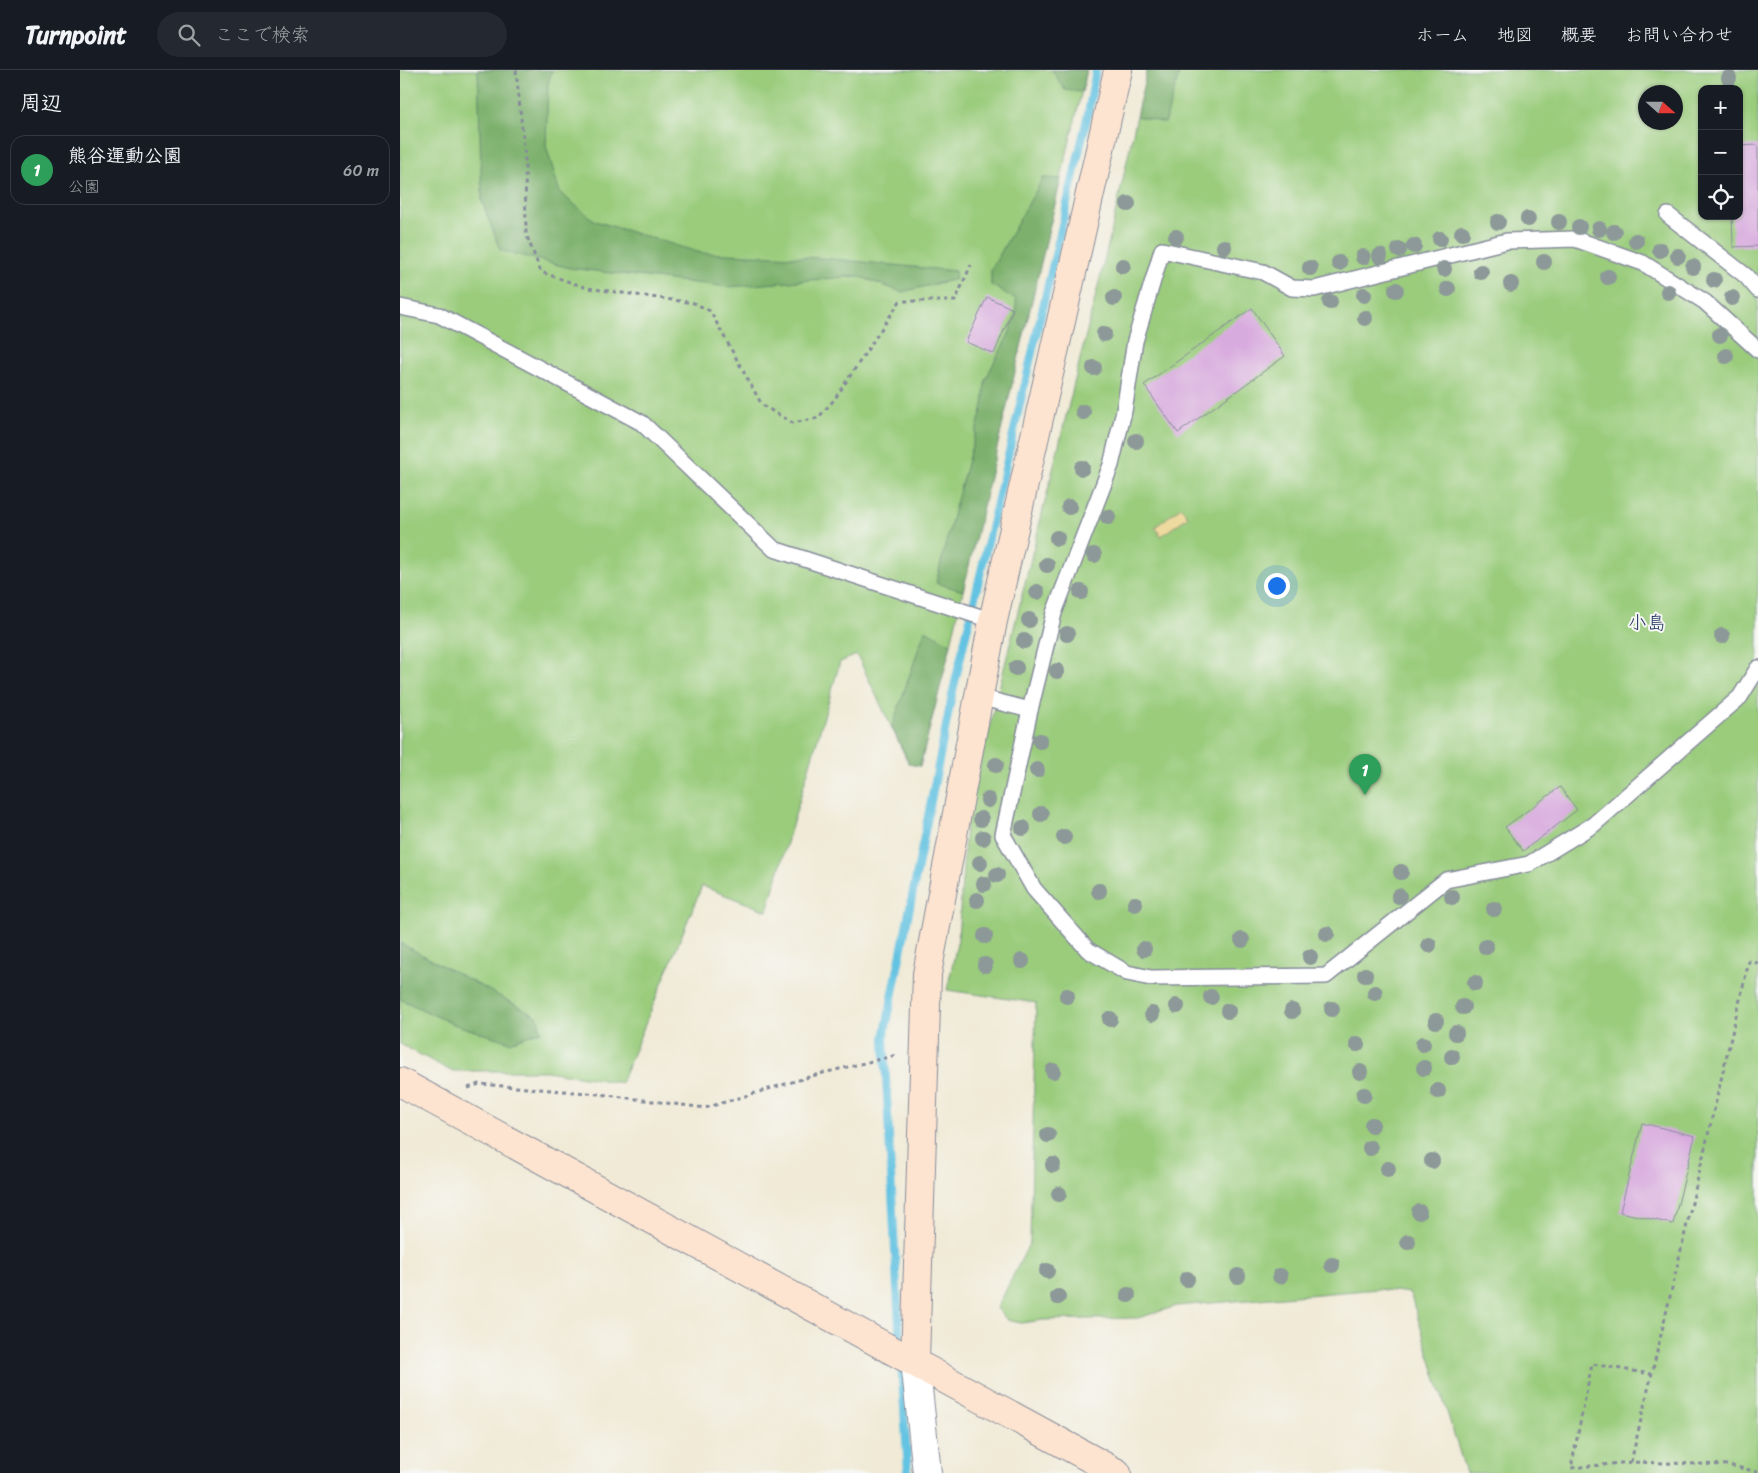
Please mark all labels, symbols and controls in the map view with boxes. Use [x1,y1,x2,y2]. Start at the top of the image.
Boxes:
search box [157,12,507,57]
text: Turnpoint [25,14,127,56]
text: ここで検索 [215,18,310,51]
text: ホーム [1416,19,1469,51]
text: 地図 [1497,19,1533,51]
text: 概要 [1561,19,1597,51]
text: お問い合わせ [1625,19,1733,51]
icon: search [175,21,203,49]
text: 周辺 [20,84,62,122]
north arrow [1638,85,1683,130]
map controls [1698,85,1743,220]
button: + [1698,85,1743,130]
button: − [1698,130,1743,175]
text: 熊谷運動公園 [68,139,182,172]
text: 1 [34,156,40,185]
text: 60 m [343,156,379,185]
text: 公園 [68,172,100,201]
button: locate [1698,175,1743,220]
your location [1264,573,1290,599]
district label: 小島 [1628,606,1666,639]
pin: 1 [1349,754,1381,795]

